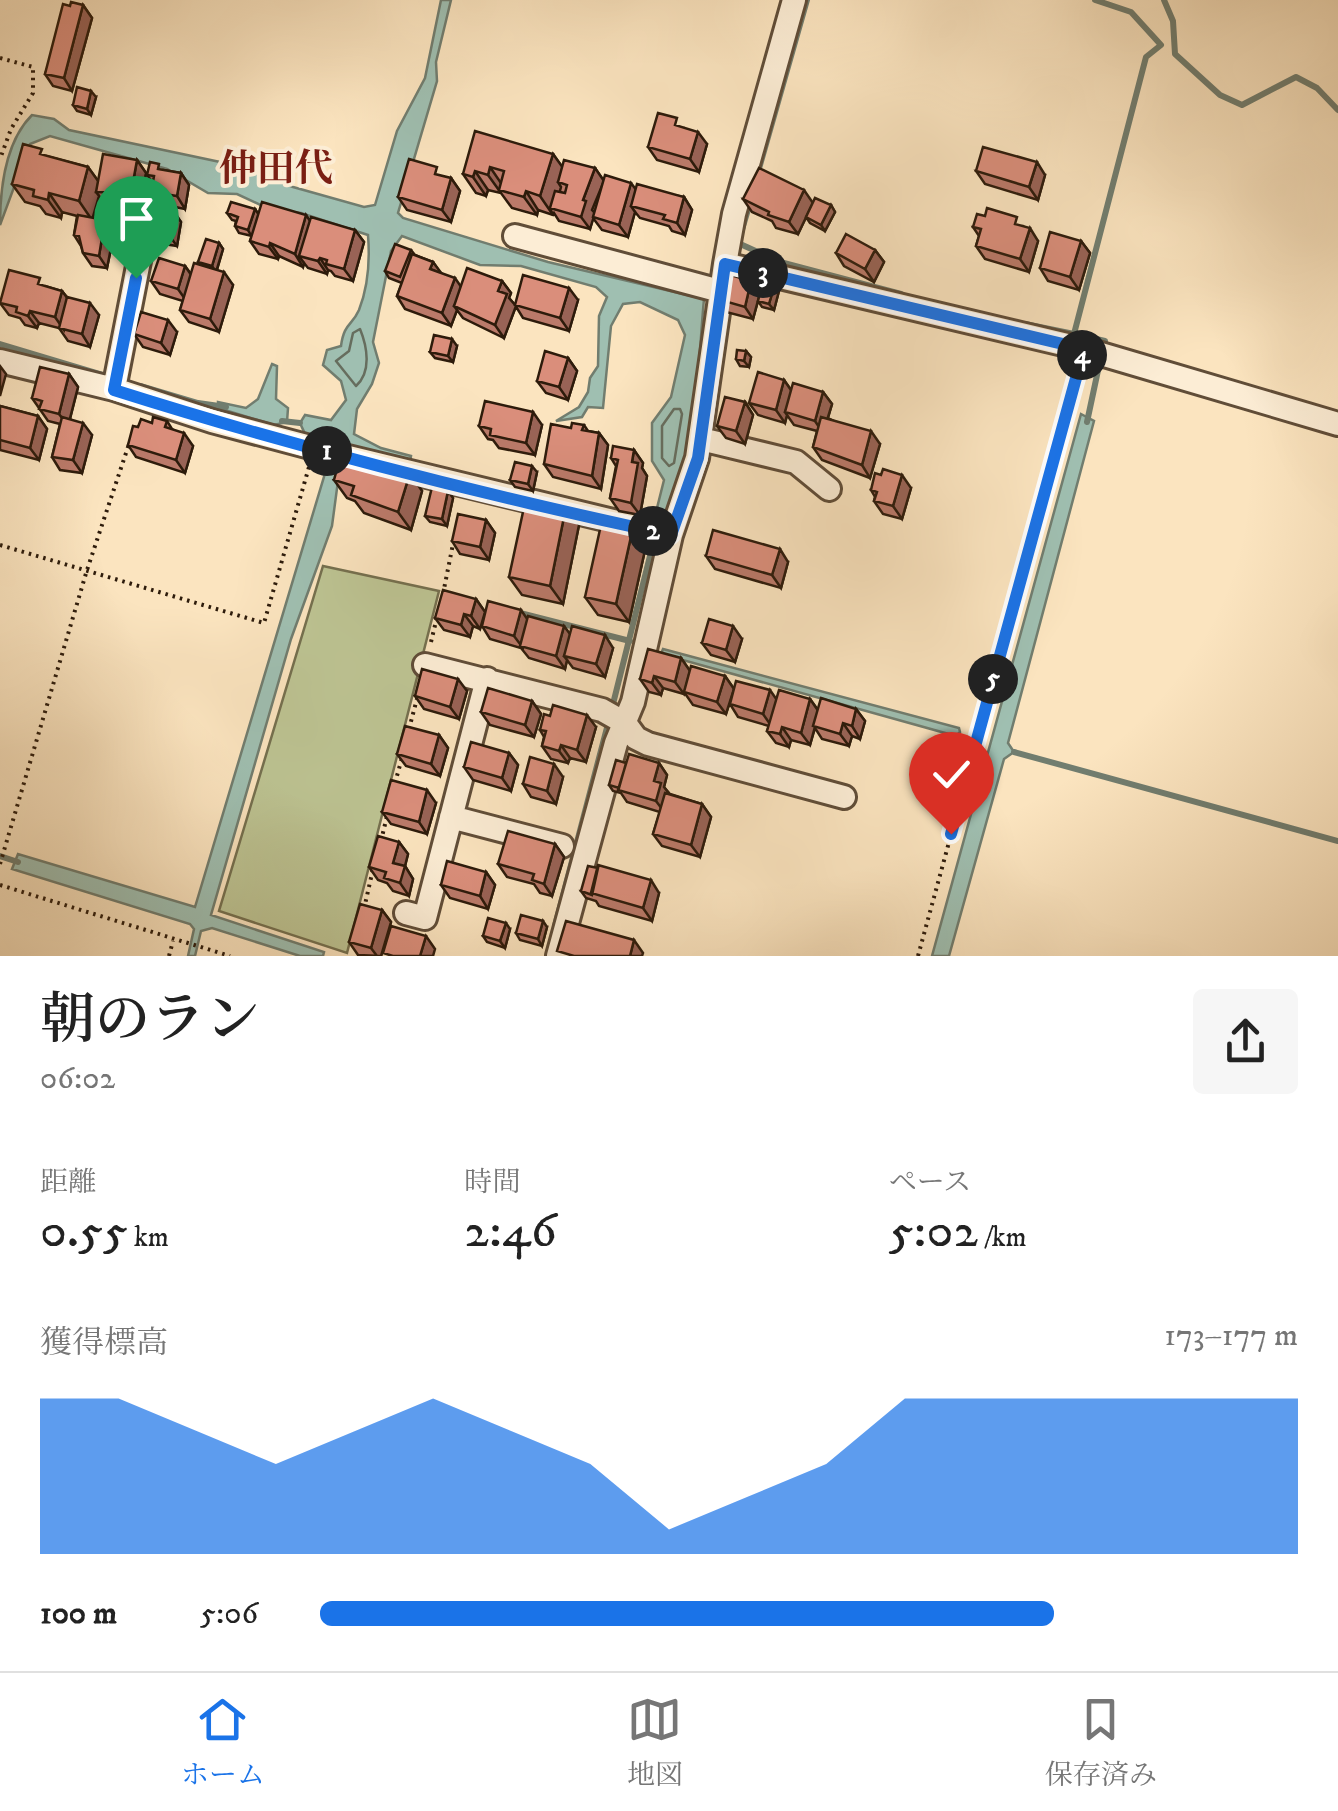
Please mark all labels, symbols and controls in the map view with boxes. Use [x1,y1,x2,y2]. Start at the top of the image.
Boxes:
district label: 仲田代 [219,146,333,194]
pin [94,176,179,279]
icon: arrive [109,191,164,246]
pin: 3 [738,248,788,298]
text: 3 [758,255,768,290]
pin: 4 [1057,330,1107,380]
text: 4 [1074,337,1090,372]
pin: 1 [302,426,352,476]
text: 1 [322,433,332,468]
pin: 2 [628,506,678,556]
text: 2 [646,513,660,548]
pin: 5 [968,654,1018,704]
text: 5 [986,661,1000,696]
pin [909,732,994,835]
icon: check [924,747,979,802]
text: 朝のラン [40,987,260,1056]
button: share [1193,989,1298,1094]
text: 06:02 [40,1059,115,1099]
text: 距離 [40,1165,96,1200]
text: 時間 [464,1165,520,1200]
text: ペース [889,1165,971,1200]
text: 0.55 [40,1200,128,1263]
text: 2:46 [464,1200,557,1263]
text: 5:02 [889,1200,978,1263]
text: km [128,1220,169,1255]
text: /km [978,1220,1027,1255]
text: 173–177 m [1164,1316,1298,1356]
text: 獲得標高 [40,1324,168,1364]
text: 100 m [40,1594,117,1634]
text: 5:06 [200,1594,258,1634]
tab: ホーム [181,1692,265,1793]
tab: 地図 [627,1692,683,1793]
tab: 保存済み [1045,1692,1157,1793]

